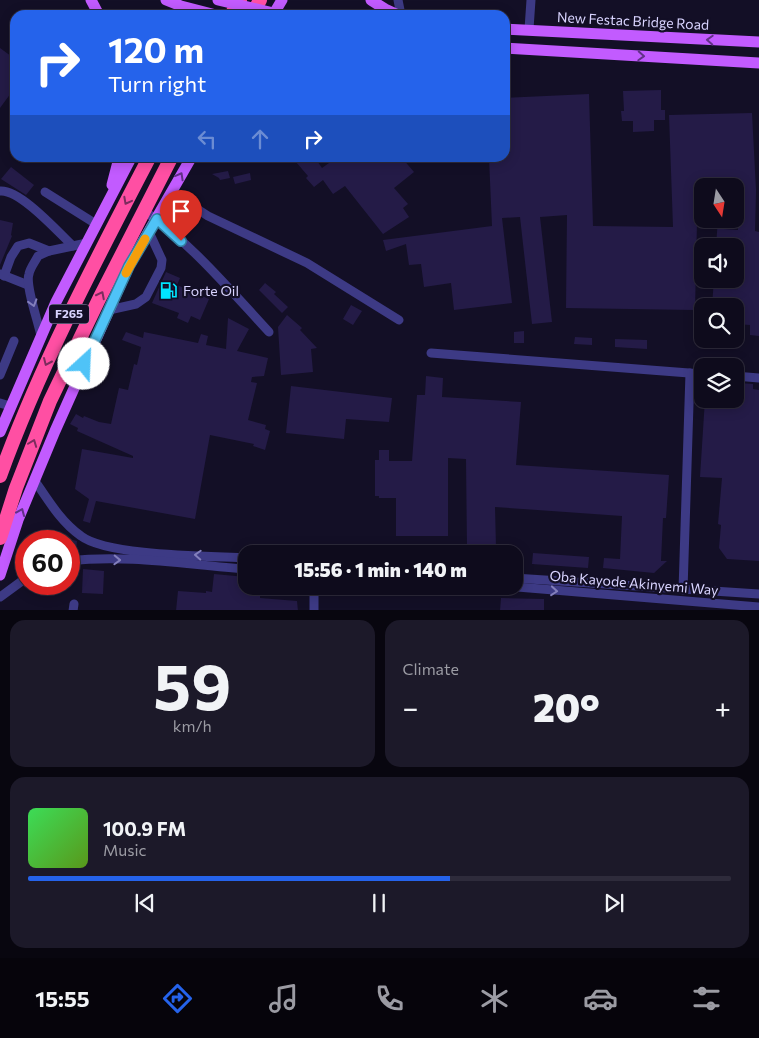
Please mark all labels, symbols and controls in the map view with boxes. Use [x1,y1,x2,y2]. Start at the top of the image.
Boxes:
street label: New Festac Bridge Road [557,8,710,33]
text: 120 m [108,27,204,70]
icon: right [25,30,90,95]
one-way arrow [706,35,714,45]
one-way arrow [637,50,645,61]
text: Turn right [108,70,206,97]
icon: left [193,125,221,153]
icon: ahead [246,125,274,153]
icon: right [299,125,327,153]
one-way arrow [174,172,184,181]
north arrow [694,178,744,228]
map controls [694,178,744,408]
pin [160,190,202,241]
one-way arrow [123,196,133,205]
icon: arrive [167,197,195,225]
button: sound [694,238,744,288]
fuel station icon: Forte Oil [159,281,179,301]
place label: Forte Oil [183,282,239,299]
one-way arrow [95,291,105,300]
button: search [694,298,744,348]
one-way arrow [28,299,38,307]
road number: F265 [49,304,89,324]
position arrow [57,337,109,389]
one-way arrow [43,357,53,366]
button: layers [694,358,744,408]
one-way arrow [27,439,38,448]
one-way arrow [15,508,26,517]
speed limit sign: 60 [15,530,80,595]
one-way arrow [193,550,201,561]
one-way arrow [114,554,122,565]
text: 15:56 · 1 min · 140 m [294,558,467,581]
street label: Oba Kayode Akinyemi Way [549,567,719,598]
one-way arrow [551,585,559,596]
text: 59 [153,644,231,723]
text: Climate [403,659,459,678]
text: 20° [533,683,600,730]
text: − [403,690,418,724]
text: + [715,690,731,724]
text: km/h [173,716,212,735]
text: 100.9 FM [103,817,186,840]
text: Music [103,840,147,859]
icon: previous [131,889,159,917]
icon: pause [365,889,393,917]
icon: next [600,889,628,917]
icon: directions [160,981,195,1016]
icon: music [266,981,301,1016]
icon: phone [372,981,407,1016]
icon: climate [477,981,512,1016]
icon: car [583,981,618,1016]
icon: filters [689,981,724,1016]
text: 15:55 [35,985,90,1012]

